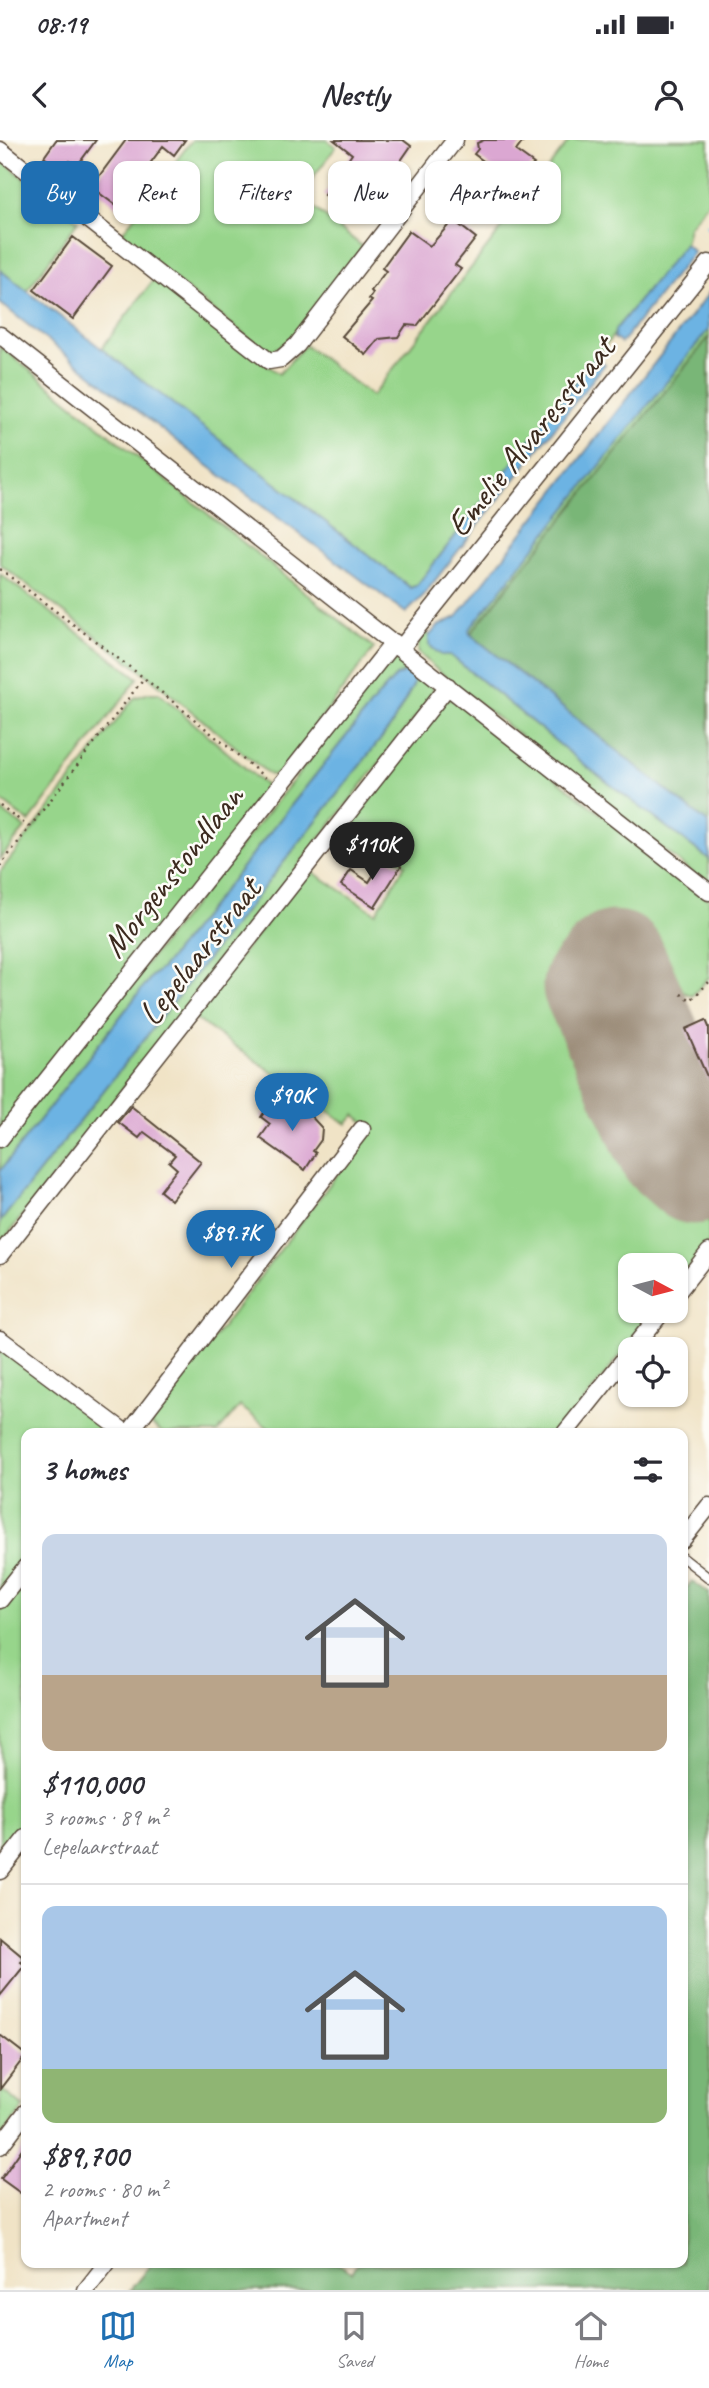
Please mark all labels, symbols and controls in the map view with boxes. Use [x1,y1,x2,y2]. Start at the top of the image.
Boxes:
text: 08:19 [35,8,87,41]
text: Nestly [320,74,389,115]
icon: back [21,76,59,114]
icon: person [650,76,688,114]
chip: Buy [21,161,99,224]
chip: Rent [113,161,200,224]
chip: Filters [214,161,314,224]
chip: New [328,161,411,224]
chip: Apartment [425,161,561,224]
street label: Emelie Alvaresstraat [436,324,627,546]
street label: Morgenstondlaan [91,774,255,966]
pin: $110K [323,822,421,882]
text: $110K [345,830,399,859]
street label: Lepelaarstraat [128,866,273,1034]
pin: $90K [251,1074,333,1133]
text: $90K [271,1081,313,1110]
pin: $89.7K [174,1210,288,1270]
text: $89.7K [202,1218,260,1247]
north arrow [618,1253,688,1323]
map controls [618,1253,688,1407]
button: locate [618,1337,688,1407]
text: 3 homes [42,1451,127,1489]
icon: filters [629,1451,667,1489]
icon: home [292,1580,418,1706]
text: $110,000 [42,1765,142,1803]
text: 3 rooms · 89 m² [42,1803,166,1832]
text: Lepelaarstraat [42,1832,157,1861]
icon: home [292,1952,418,2078]
text: $89,700 [42,2137,128,2175]
text: 2 rooms · 80 m² [42,2175,166,2204]
text: Apartment [42,2204,127,2233]
tab: Map [99,2307,137,2373]
tab: Saved [335,2307,373,2373]
tab: Home [572,2307,610,2373]

